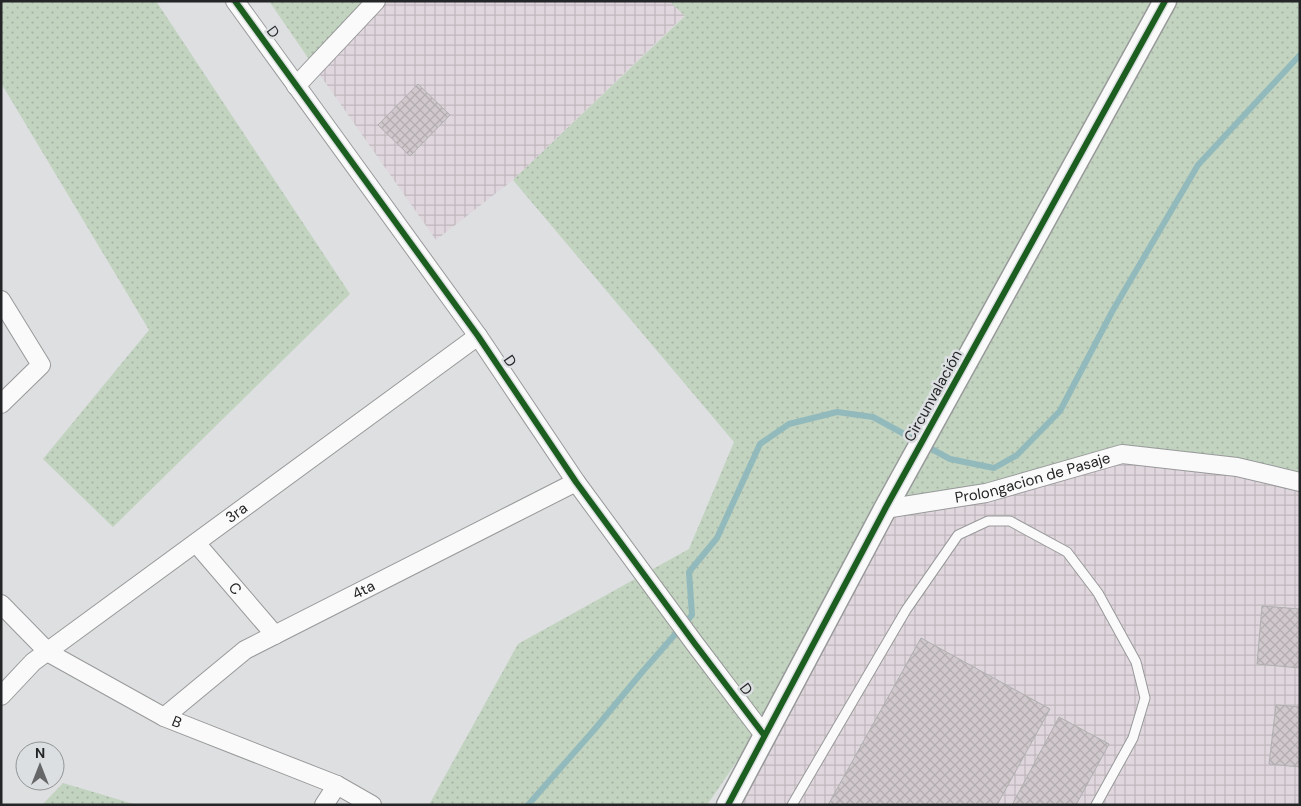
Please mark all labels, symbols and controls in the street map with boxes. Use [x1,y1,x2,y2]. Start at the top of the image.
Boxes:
street label: D [262,22,284,42]
street label: Circunvalación [899,346,967,446]
street label: D [499,351,521,371]
street label: Prolongacion de Pasaje [953,448,1113,508]
street label: 3ra [222,498,252,528]
street label: 4ta [349,576,378,604]
street label: C [224,578,246,599]
street label: D [735,679,757,699]
street label: B [169,711,185,733]
north arrow [15,741,65,791]
text: N [35,744,45,762]

